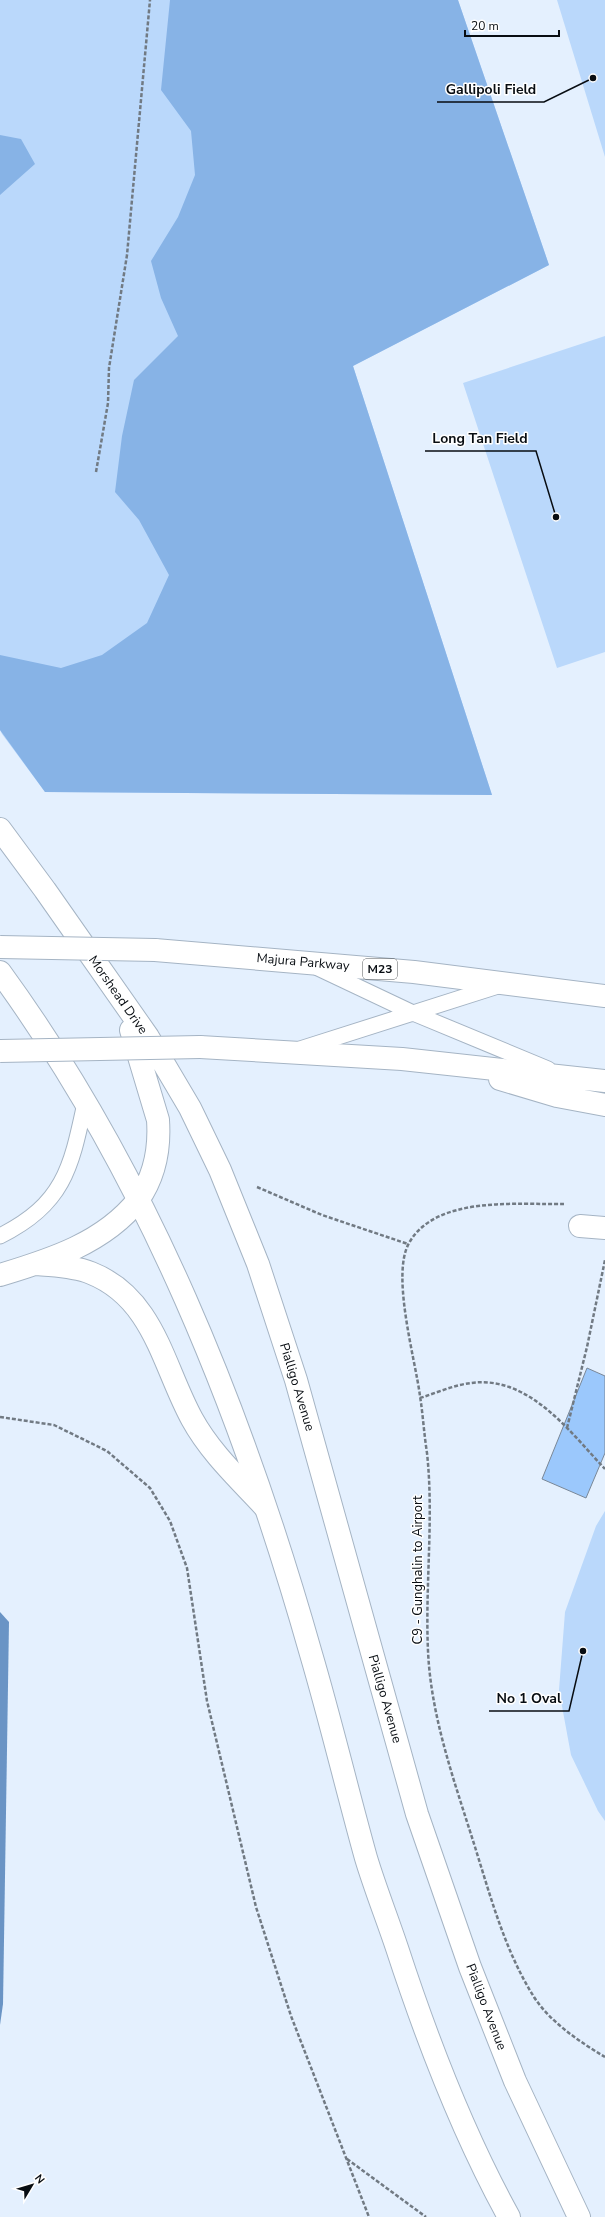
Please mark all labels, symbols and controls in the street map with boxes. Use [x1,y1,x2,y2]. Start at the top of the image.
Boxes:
scale bar [465,12,559,38]
text: 20 m [471,18,499,34]
callout: Gallipoli Field [437,76,544,102]
text: Gallipoli Field [446,80,536,99]
callout: Long Tan Field [425,425,536,451]
text: Long Tan Field [432,429,528,448]
street label: Majura Parkway [256,949,351,975]
street label: Morshead Drive [84,952,152,1038]
road number: M23 [363,959,397,979]
street label: Pialligo Avenue [275,1341,319,1433]
street label: C9 - Gunghalin to Airport [409,1495,427,1644]
street label: Pialligo Avenue [364,1653,406,1745]
callout: No 1 Oval [489,1685,569,1711]
text: No 1 Oval [497,1689,562,1708]
street label: Pialligo Avenue [461,1961,511,2053]
north arrow [12,2165,52,2205]
text: N [31,2171,48,2187]

